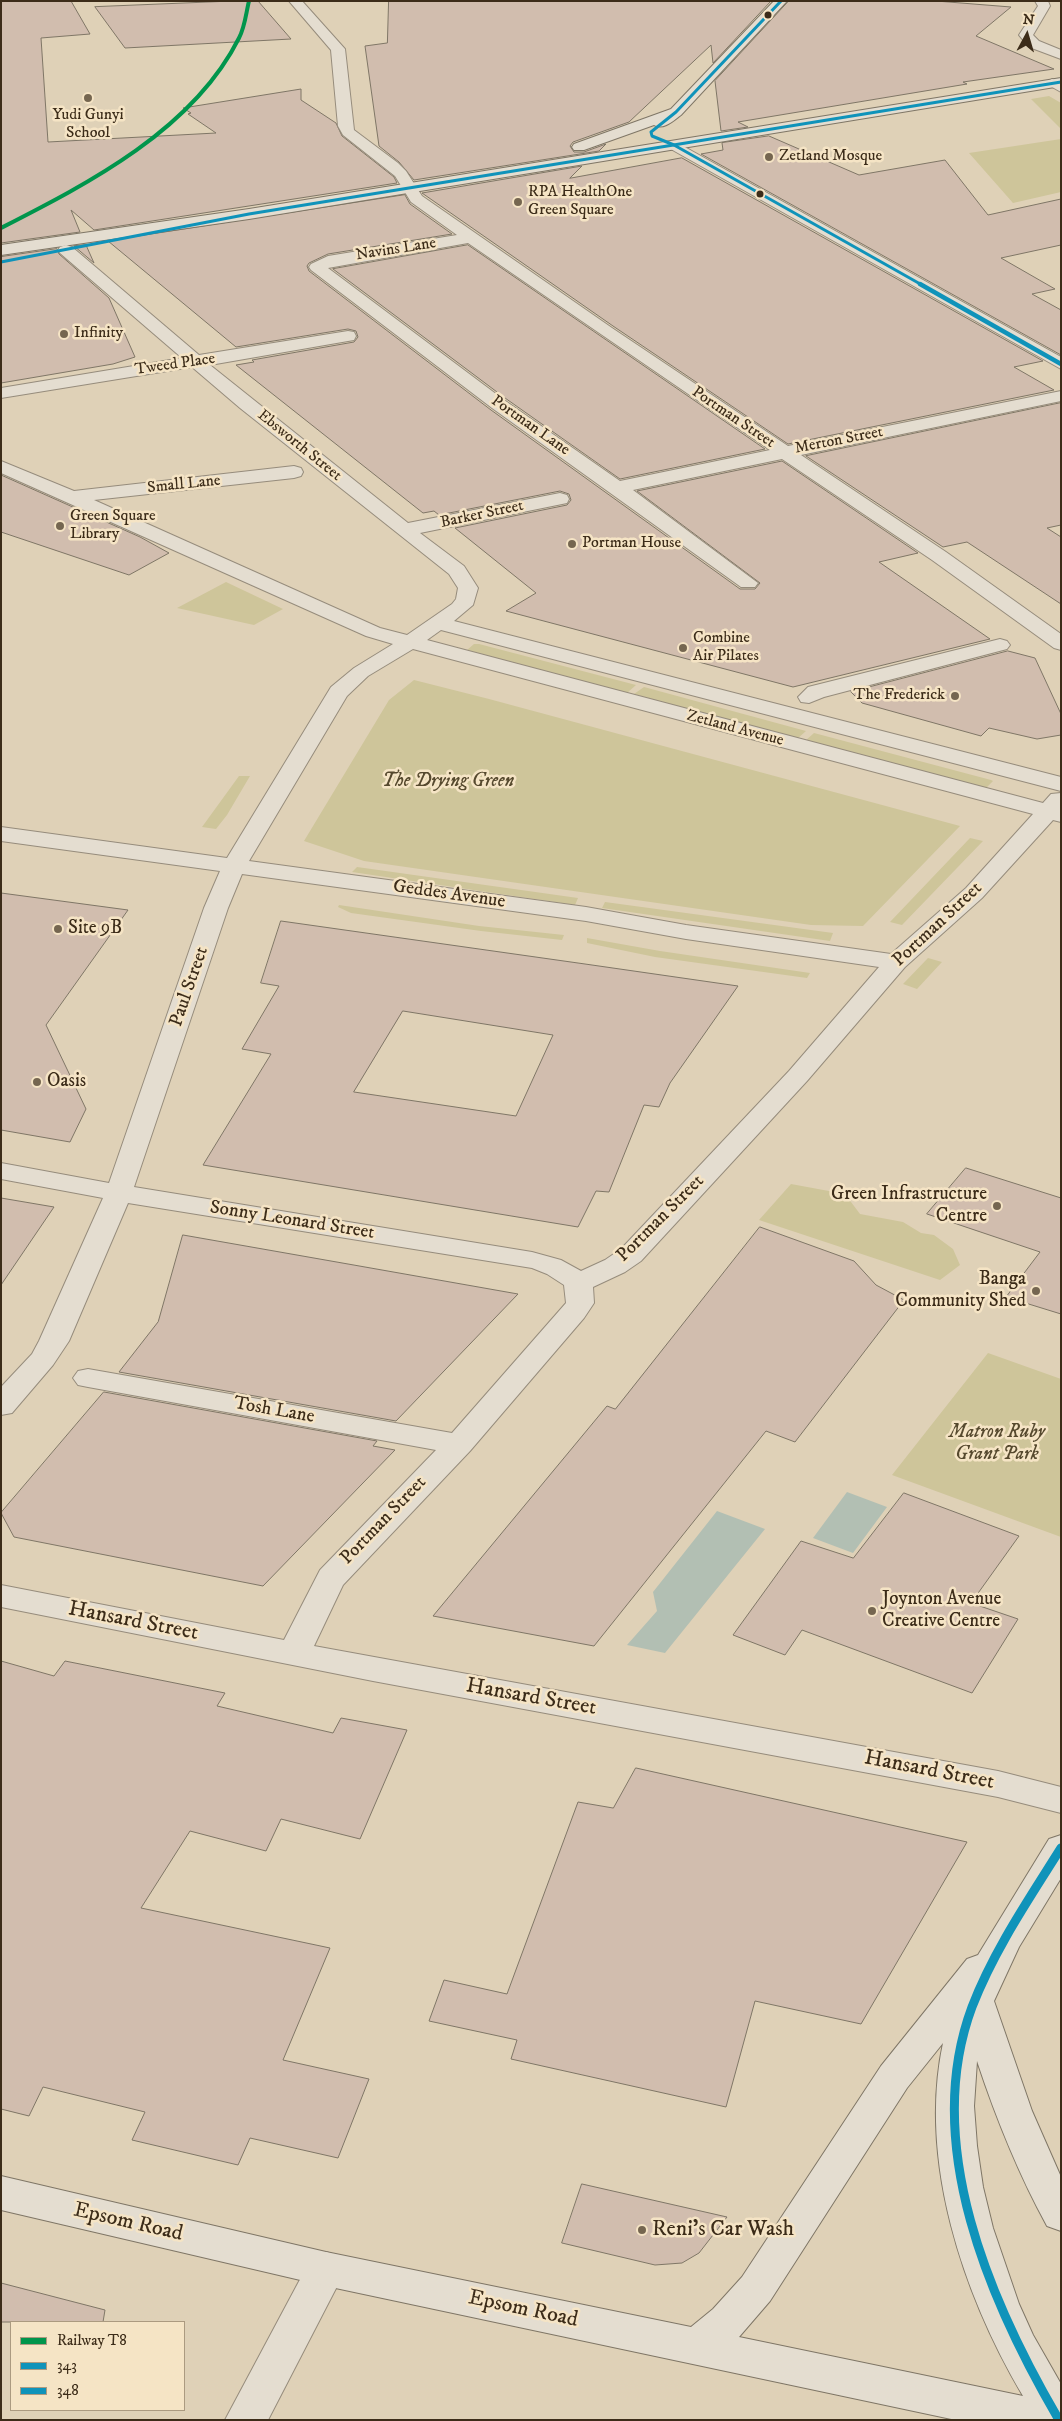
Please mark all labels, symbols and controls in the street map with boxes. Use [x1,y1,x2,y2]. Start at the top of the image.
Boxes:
unlabelled marker [763,10,773,20]
north arrow [1002,10,1052,60]
text: N [1022,11,1035,30]
marker: Yudi Gunyi School [82,92,94,104]
place label: Yudi Gunyi School [52,106,124,144]
place label: Zetland Mosque [779,147,882,167]
marker: Zetland Mosque [763,151,775,163]
place label: RPA HealthOne Green Square [528,183,632,221]
unlabelled marker [755,189,765,199]
marker: RPA HealthOne Green Square [512,196,524,208]
street label: Navins Lane [354,234,438,266]
place label: Infinity [74,324,123,344]
marker: Infinity [58,328,70,340]
street label: Tweed Place [134,350,216,380]
street label: Portman Street [688,383,778,453]
street label: Portman Lane [487,392,573,460]
street label: Ebsworth Street [253,406,345,486]
street label: Merton Street [793,423,885,459]
street label: Small Lane [146,472,222,498]
street label: Barker Street [439,497,525,533]
place label: Green Square Library [70,507,156,545]
marker: Green Square Library [54,520,66,532]
place label: Portman House [582,534,681,554]
marker: Portman House [566,538,578,550]
place label: Combine Air Pilates [693,629,759,667]
marker: Combine Air Pilates [677,642,689,654]
place label: The Frederick [853,686,945,706]
marker: The Frederick [949,690,961,702]
street label: Zetland Avenue [684,707,786,751]
park label: The Drying Green [382,771,514,793]
street label: Geddes Avenue [391,876,507,914]
street label: Portman Street [888,878,988,972]
place label: Site 9B [68,918,122,940]
marker: Site 9B [52,923,64,935]
street label: Paul Street [166,944,214,1030]
place label: Oasis [47,1071,86,1093]
marker: Oasis [31,1076,43,1088]
street label: Portman Street [613,1171,709,1267]
place label: Green Infrastructure Centre [831,1184,987,1228]
street label: Sonny Leonard Street [208,1197,376,1245]
marker: Green Infrastructure Centre [991,1200,1003,1212]
place label: Banga Community Shed [895,1269,1026,1313]
marker: Banga Community Shed [1030,1285,1042,1297]
street label: Tosh Lane [232,1393,316,1429]
park label: Matron Ruby Grant Park [949,1422,1045,1466]
street label: Portman Street [336,1472,432,1570]
place label: Joynton Avenue Creative Centre [882,1589,1001,1633]
street label: Hansard Street [66,1596,200,1648]
marker: Joynton Avenue Creative Centre [866,1605,878,1617]
street label: Hansard Street [464,1674,598,1722]
street label: Hansard Street [862,1745,996,1797]
street label: Epsom Road [71,2198,185,2248]
place label: Reni's Car Wash [652,2217,794,2243]
marker: Reni's Car Wash [636,2224,648,2236]
street label: Epsom Road [466,2286,580,2334]
legend [10,2321,185,2411]
text: Railway T8 [57,2331,127,2350]
text: 343 [57,2356,77,2375]
text: 348 [57,2381,79,2400]

